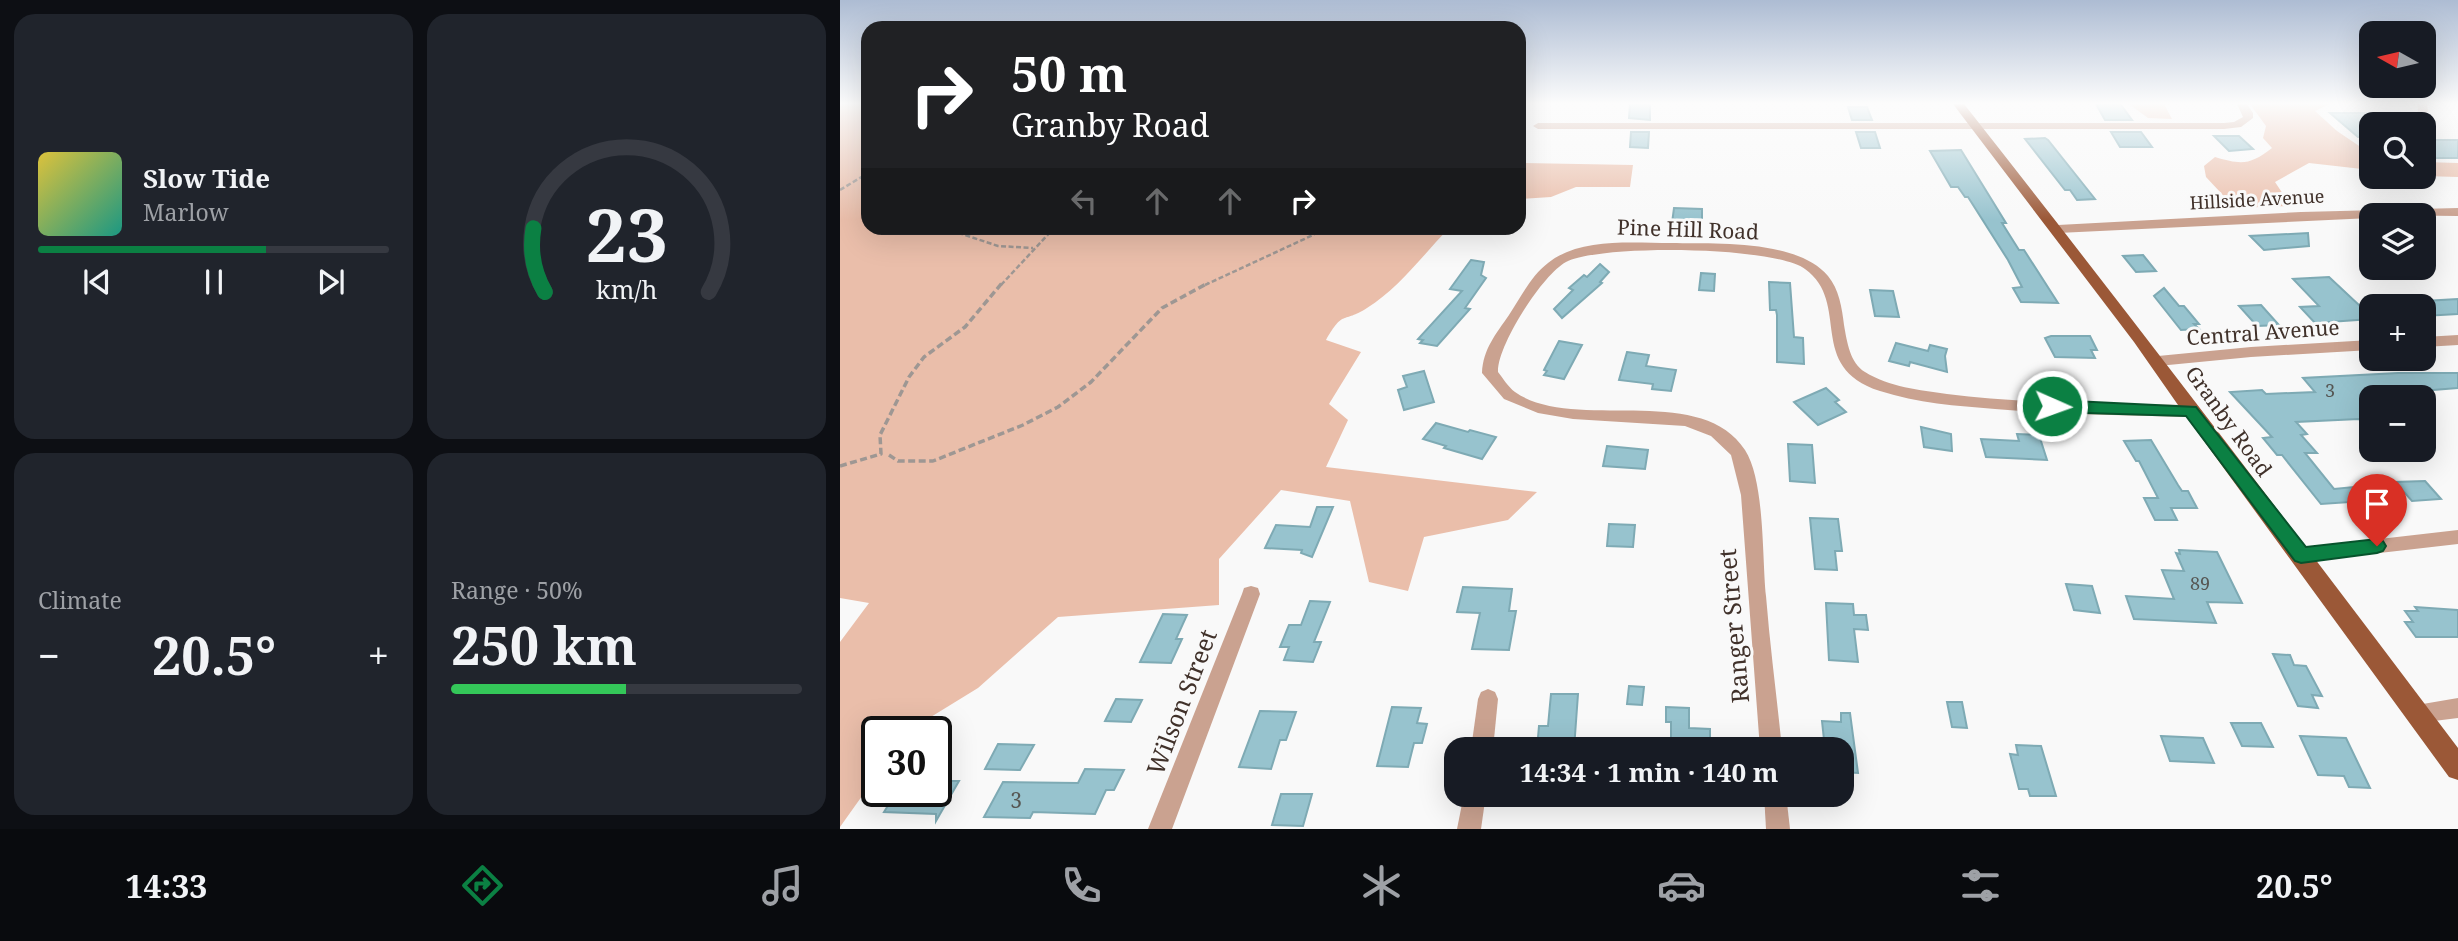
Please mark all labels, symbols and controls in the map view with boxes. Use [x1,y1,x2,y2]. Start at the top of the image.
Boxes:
north arrow [2359,21,2436,98]
map controls [2359,21,2436,462]
text: 50 m [1011,40,1127,106]
icon: right [896,49,987,140]
text: Granby Road [1011,103,1209,146]
button: search [2359,112,2436,189]
text: Slow Tide [143,160,270,196]
icon: left [1065,182,1103,220]
icon: ahead [1138,182,1176,220]
icon: ahead [1211,182,1249,220]
icon: right [1284,182,1322,220]
street label: Hillside Avenue [2189,183,2325,215]
text: 23 [585,185,668,284]
text: Marlow [143,196,229,228]
button: layers [2359,203,2436,280]
street label: Pine Hill Road [1617,213,1760,245]
icon: previous [78,263,116,301]
icon: pause [195,263,233,301]
icon: next [312,263,350,301]
text: km/h [596,272,657,306]
button: + [2359,294,2436,371]
street label: Central Avenue [2186,313,2340,351]
street label: Granby Road [2179,360,2279,482]
position arrow [2015,369,2089,443]
house number: 3 [2325,378,2335,402]
button: − [2359,385,2436,462]
pin [2347,474,2407,546]
icon: arrive [2358,485,2396,523]
street label: Ranger Street [1710,547,1756,705]
house number: 89 [2190,571,2210,595]
text: Range · 50% [451,574,583,606]
text: Climate [38,584,122,616]
text: 250 km [451,609,637,680]
text: 20.5° [152,619,276,690]
street label: Wilson Street [1138,624,1224,780]
text: − [38,629,60,681]
text: + [368,629,389,681]
speed limit sign: 30 [861,716,952,807]
text: 14:34 · 1 min · 140 m [1519,754,1779,790]
house number: 3 [1010,786,1022,814]
icon: directions [458,861,507,910]
icon: music [758,861,807,910]
icon: phone [1057,861,1106,910]
icon: climate [1357,861,1406,910]
icon: car [1657,861,1706,910]
icon: filters [1956,861,2005,910]
text: 14:33 [125,864,207,907]
text: 20.5° [2256,864,2333,907]

